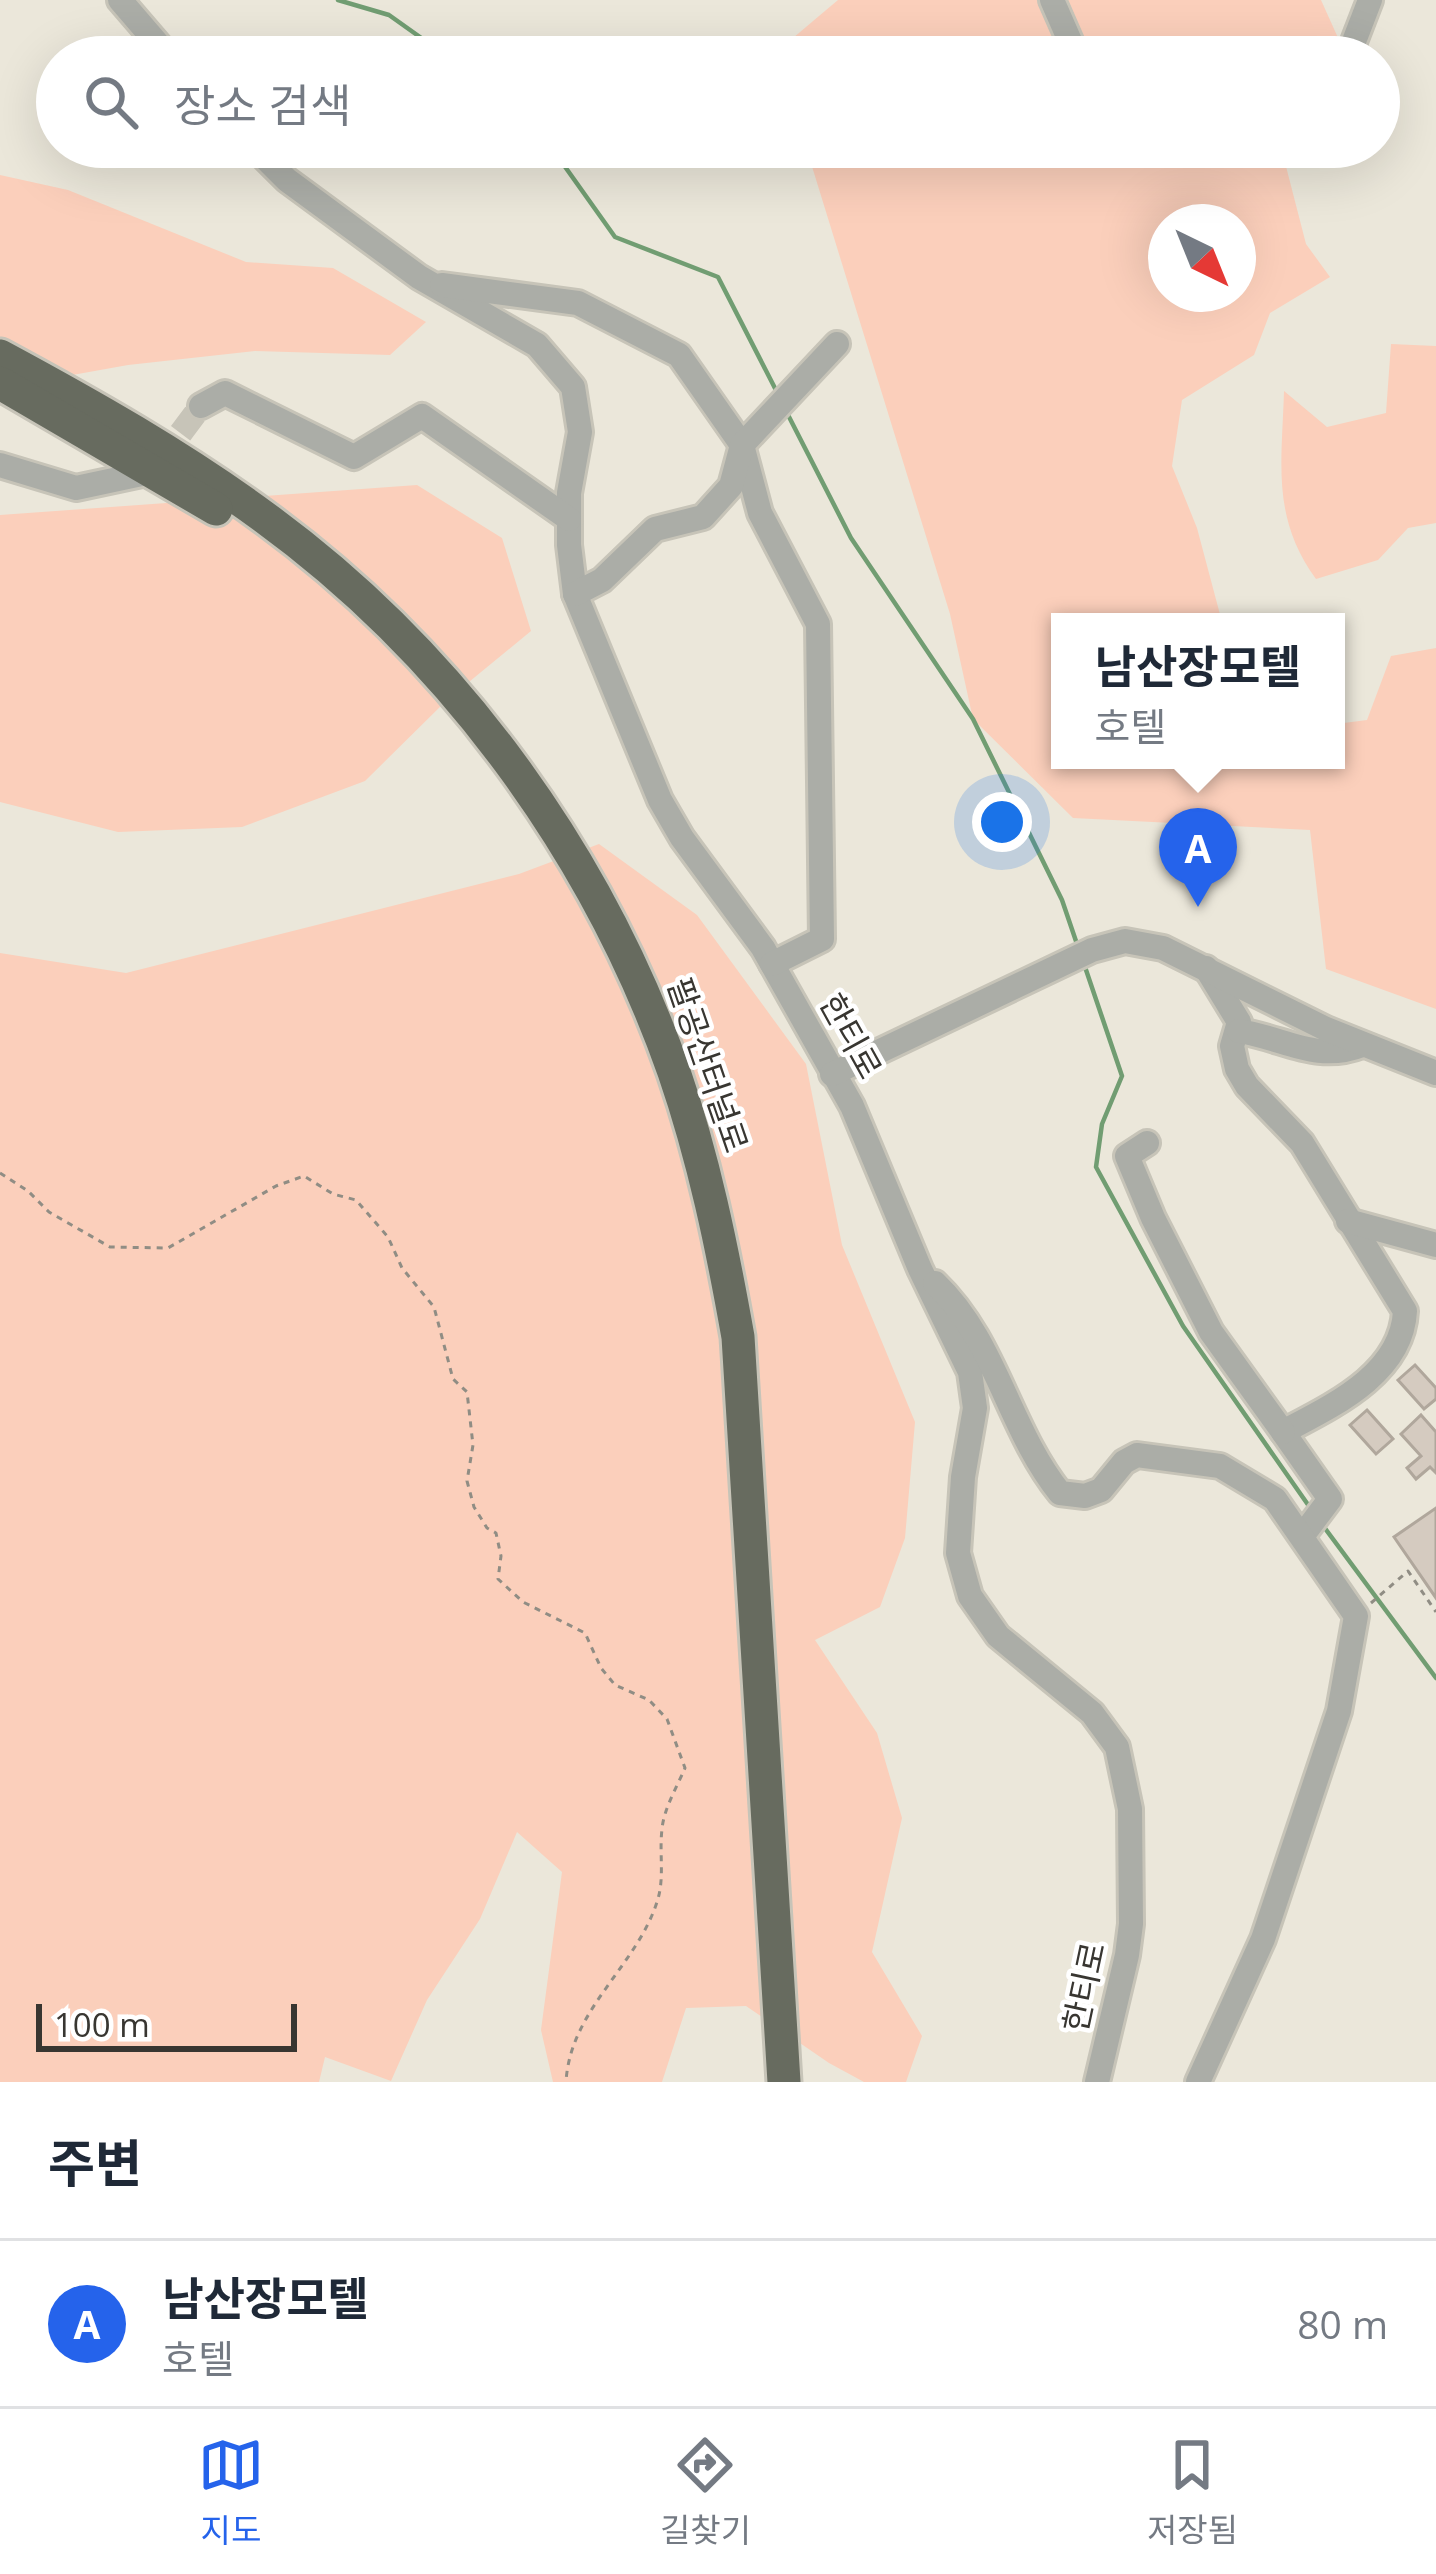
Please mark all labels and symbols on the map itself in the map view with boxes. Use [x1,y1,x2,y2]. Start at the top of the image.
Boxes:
north arrow [1148,204,1256,312]
your location [972,792,1032,852]
pin: A [1159,808,1237,907]
street label: 팔공산터널로 [658,971,759,1158]
street label: 한티로 [810,985,893,1087]
street label: 한티로 [1052,1938,1115,2036]
scale bar [36,1998,297,2051]

